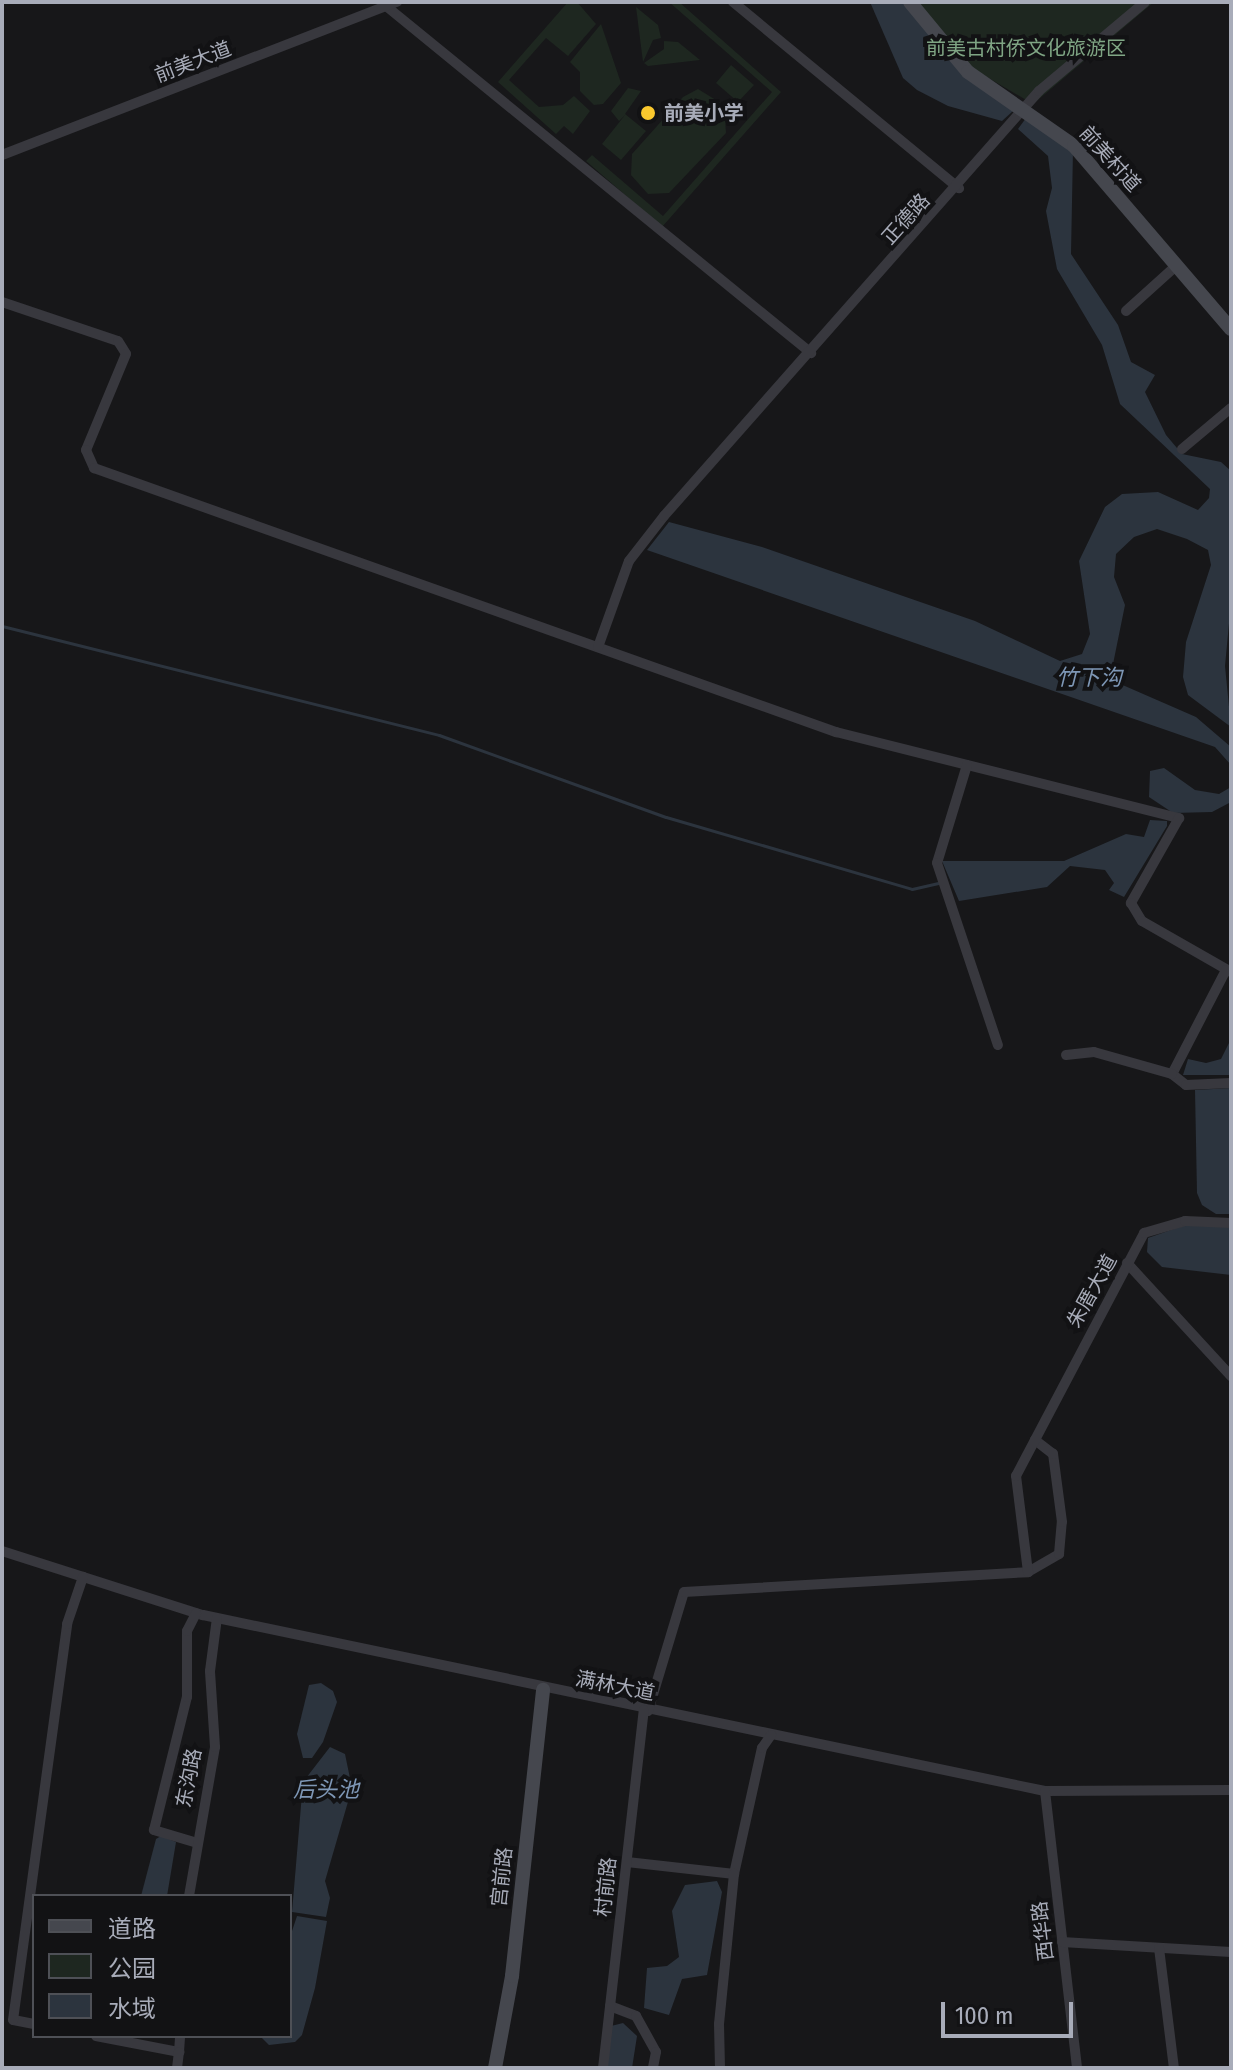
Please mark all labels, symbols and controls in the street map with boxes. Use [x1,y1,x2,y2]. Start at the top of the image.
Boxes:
street label: 前美大道 [151,36,235,88]
park label: 前美古村侨文化旅游区 [926,36,1126,60]
place label: 前美小学 [664,101,744,125]
marker: 前美小学 [639,104,657,122]
street label: 前美村道 [1074,121,1146,197]
street label: 正德路 [877,189,935,249]
water label: 竹下沟 [1056,665,1122,691]
street label: 朱厝大道 [1062,1250,1122,1332]
street label: 满林大道 [573,1667,657,1705]
street label: 东沟路 [171,1746,207,1810]
water label: 后头池 [293,1777,359,1803]
street label: 宫前路 [487,1846,517,1908]
street label: 村前路 [591,1856,621,1918]
legend [32,1894,292,2038]
street label: 西华路 [1027,1900,1059,1962]
text: 道路 [108,1915,156,1943]
text: 公园 [108,1955,156,1983]
scale bar [945,1986,1077,2036]
text: 水域 [108,1995,156,2023]
text: 100 m [955,2002,1013,2030]

